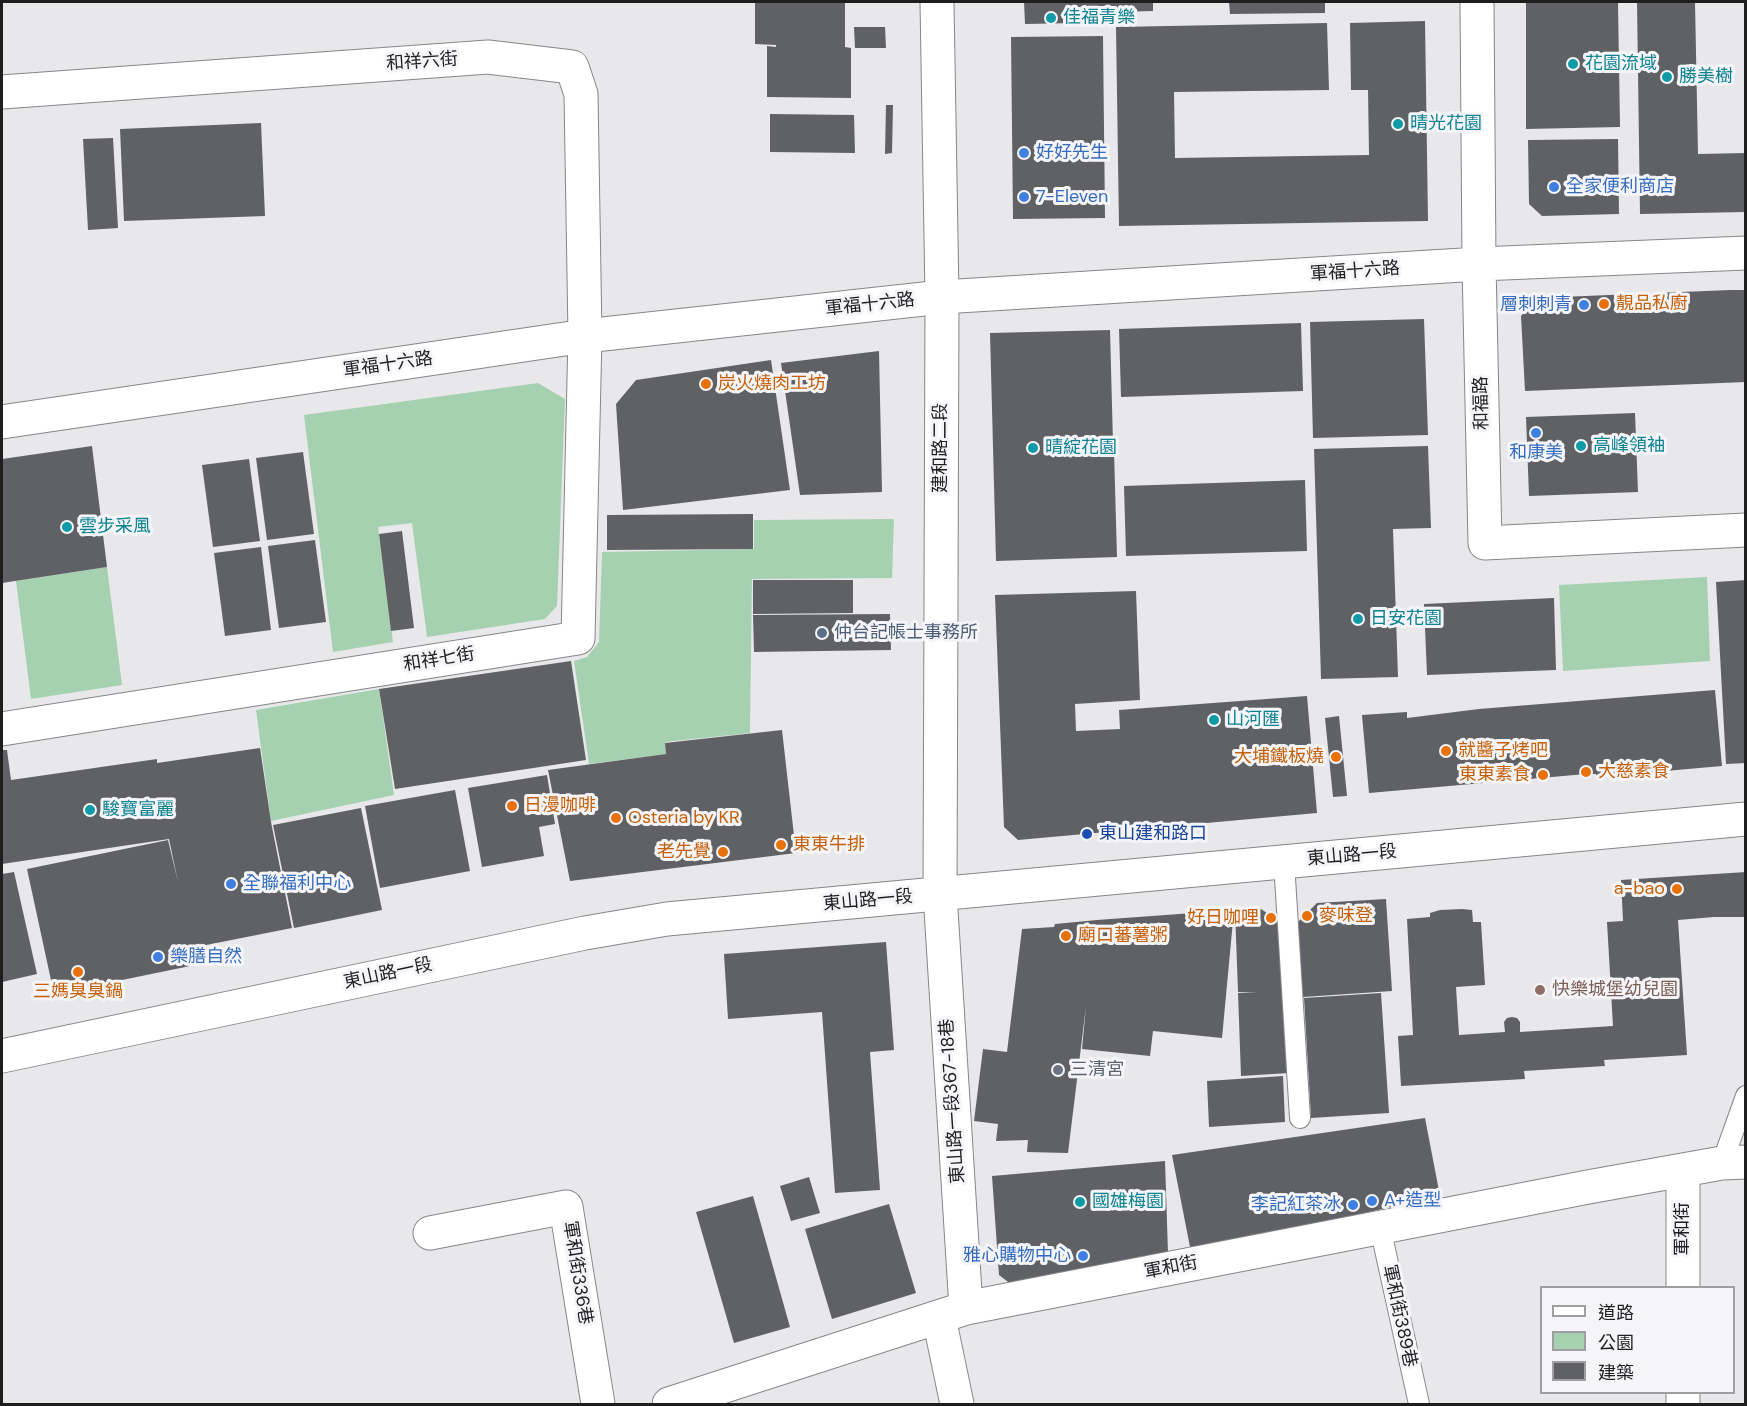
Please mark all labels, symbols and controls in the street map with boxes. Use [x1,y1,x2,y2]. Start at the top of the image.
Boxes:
place label: 佳福青樂 [1063,7,1135,29]
marker: 佳福青樂 [1044,11,1058,25]
street label: 和祥六街 [385,49,459,75]
place label: 花園流域 [1585,53,1657,75]
marker: 花園流域 [1566,57,1580,71]
place label: 勝美樹 [1679,66,1733,88]
marker: 勝美樹 [1660,70,1674,84]
place label: 晴光花園 [1410,113,1482,135]
marker: 晴光花園 [1391,117,1405,131]
place label: 好好先生 [1036,142,1108,164]
marker: 好好先生 [1017,146,1031,160]
place label: 全家便利商店 [1566,176,1674,198]
marker: 全家便利商店 [1547,180,1561,194]
place label: 7-Eleven [1036,186,1108,208]
marker: 7-Eleven [1017,190,1031,204]
street label: 軍福十六路 [1309,258,1401,286]
street label: 軍福十六路 [824,290,916,320]
place label: 靚品私廚 [1616,293,1688,315]
place label: 層刺刺青 [1500,294,1572,316]
marker: 靚品私廚 [1597,297,1611,311]
marker: 層刺刺青 [1577,298,1591,312]
street label: 軍福十六路 [342,348,434,382]
place label: 炭火燒肉工坊 [718,373,826,395]
street label: 和福路 [1471,376,1493,430]
marker: 炭火燒肉工坊 [699,377,713,391]
street label: 建和路二段 [930,403,952,493]
marker: 和康美 [1529,426,1543,440]
place label: 高峰領袖 [1593,435,1665,457]
place label: 晴綻花園 [1045,437,1117,459]
marker: 高峰領袖 [1574,439,1588,453]
marker: 晴綻花園 [1026,441,1040,455]
place label: 和康美 [1509,442,1563,464]
place label: 雲步采風 [79,516,151,538]
marker: 雲步采風 [60,520,74,534]
place label: 日安花園 [1370,608,1442,630]
marker: 日安花園 [1351,612,1365,626]
place label: 仲台記帳士事務所 [834,622,978,644]
marker: 仲台記帳士事務所 [815,626,829,640]
street label: 和祥七街 [402,644,476,676]
place label: 山河匯 [1226,709,1280,731]
marker: 山河匯 [1207,713,1221,727]
place label: 就醬子烤吧 [1458,740,1548,762]
marker: 就醬子烤吧 [1439,744,1453,758]
place label: 大埔鐵板燒 [1234,746,1324,768]
marker: 大埔鐵板燒 [1329,750,1343,764]
place label: 大慈素食 [1598,761,1670,783]
place label: 東東素食 [1459,764,1531,786]
marker: 大慈素食 [1579,765,1593,779]
marker: 東東素食 [1536,768,1550,782]
place label: 日漫咖啡 [524,795,596,817]
place label: 駿寶富麗 [102,799,174,821]
marker: 日漫咖啡 [505,799,519,813]
marker: 駿寶富麗 [83,803,97,817]
place label: Osteria by KR [628,807,740,829]
marker: Osteria by KR [609,811,623,825]
place label: 東山建和路口 [1099,823,1207,845]
marker: 東山建和路口 [1080,827,1094,841]
place label: 東東牛排 [793,834,865,856]
marker: 東東牛排 [774,838,788,852]
place label: 老先覺 [657,841,711,863]
street label: 東山路一段 [1306,841,1398,871]
marker: 老先覺 [716,845,730,859]
place label: 全聯福利中心 [243,873,351,895]
marker: 全聯福利中心 [224,877,238,891]
place label: a-bao [1614,878,1665,900]
marker: a-bao [1670,882,1684,896]
street label: 東山路一段 [822,886,914,916]
place label: 麥味登 [1319,905,1373,927]
place label: 好日咖哩 [1187,907,1259,929]
marker: 麥味登 [1300,909,1314,923]
marker: 好日咖哩 [1264,911,1278,925]
place label: 廟口蕃薯粥 [1078,925,1168,947]
marker: 廟口蕃薯粥 [1059,929,1073,943]
place label: 樂膳自然 [170,946,242,968]
marker: 樂膳自然 [151,950,165,964]
street label: 東山路一段 [342,954,434,994]
marker: 三媽臭臭鍋 [71,965,85,979]
place label: 快樂城堡幼兒園 [1552,979,1678,1001]
place label: 三媽臭臭鍋 [33,981,123,1003]
marker: 快樂城堡幼兒園 [1533,983,1547,997]
street label: 東山路一段367-18巷 [936,1018,970,1184]
place label: 三清宮 [1070,1059,1124,1081]
marker: 三清宮 [1051,1063,1065,1077]
place label: A+造型 [1384,1190,1441,1212]
place label: 國雄梅園 [1092,1191,1164,1213]
place label: 李記紅茶冰 [1251,1194,1341,1216]
marker: A+造型 [1365,1194,1379,1208]
marker: 國雄梅園 [1073,1195,1087,1209]
marker: 李記紅茶冰 [1346,1198,1360,1212]
street label: 軍和街 [1672,1202,1694,1256]
street label: 軍和街336巷 [558,1220,596,1326]
place label: 雅心購物中心 [963,1245,1071,1267]
marker: 雅心購物中心 [1076,1249,1090,1263]
street label: 軍和街 [1142,1252,1200,1284]
street label: 軍和街389巷 [1378,1263,1420,1369]
legend [1540,1286,1735,1394]
text: 道路 [1598,1301,1634,1325]
text: 公園 [1598,1331,1634,1355]
text: 建築 [1598,1361,1634,1385]

